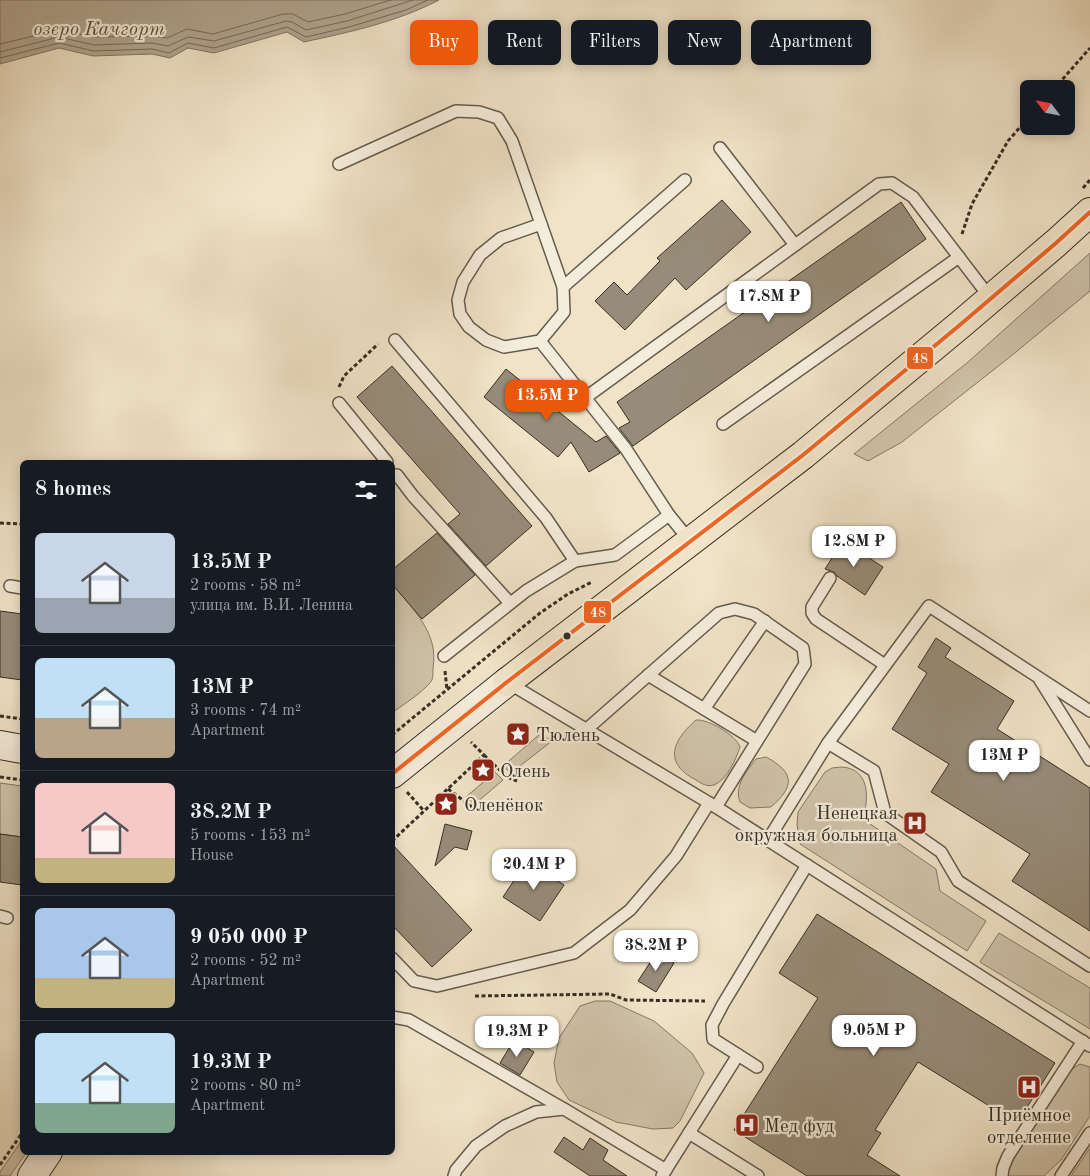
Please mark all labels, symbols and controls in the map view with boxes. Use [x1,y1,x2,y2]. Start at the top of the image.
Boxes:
water label: озеро Качгорт [33,20,165,40]
chip: Buy [410,20,478,65]
chip: Rent [488,20,561,65]
chip: Filters [571,20,658,65]
chip: New [668,20,741,65]
chip: Apartment [751,20,871,65]
north arrow [1020,80,1075,135]
map controls [1020,80,1075,135]
pin: 17.8M ₽ [723,280,815,323]
text: 17.8M ₽ [738,289,800,305]
line badge: 48 [906,346,934,370]
text: 48 [912,352,928,366]
pin: 13.5M ₽ [501,380,593,422]
text: 13.5M ₽ [516,388,578,404]
icon: filters [352,476,380,504]
text: 8 homes [35,479,111,500]
pin: 12.8M ₽ [808,526,900,568]
text: 12.8M ₽ [823,534,885,550]
text: 13.5M ₽ [190,552,272,573]
icon: home [75,553,135,613]
text: 2 rooms · 58 m² [190,578,301,594]
text: улица им. В.И. Ленина [190,598,353,614]
line badge: 48 [583,600,612,624]
text: 48 [590,606,606,620]
unlabelled marker [562,631,572,641]
text: 13M ₽ [190,677,254,698]
icon: home [75,678,135,738]
text: 3 rooms · 74 m² [190,703,301,719]
place icon: Тюлень [505,721,531,747]
text: Apartment [190,723,265,739]
place label: Тюлень [536,727,600,746]
pin: 13M ₽ [969,740,1039,782]
text: 13M ₽ [980,748,1028,764]
place icon: Олень [470,757,496,783]
place label: Олень [500,763,550,782]
place icon: Оленёнок [433,791,459,817]
place label: Оленёнок [464,797,544,816]
text: 38.2M ₽ [190,802,272,823]
icon: home [75,803,135,863]
place label: Ненецкая окружная больница [735,805,899,846]
hospital icon: Ненецкая окружная больница [902,810,928,836]
text: 5 rooms · 153 m² [190,828,310,844]
text: House [190,848,233,864]
pin: 20.4M ₽ [488,848,580,891]
text: 20.4M ₽ [503,857,565,873]
text: 9 050 000 ₽ [190,927,308,948]
icon: home [75,928,135,988]
pin: 38.2M ₽ [610,930,702,972]
text: 38.2M ₽ [625,938,687,954]
text: 2 rooms · 52 m² [190,953,301,969]
text: Apartment [190,973,265,989]
pin: 9.05M ₽ [828,1014,920,1057]
pin: 19.3M ₽ [471,1016,563,1058]
text: 9.05M ₽ [843,1023,905,1039]
text: 19.3M ₽ [486,1024,548,1040]
text: 19.3M ₽ [190,1052,272,1073]
icon: home [75,1053,135,1113]
hospital icon: Приёмное отделение [1016,1074,1042,1100]
text: 2 rooms · 80 m² [190,1078,301,1094]
text: Apartment [190,1098,265,1114]
place label: Приёмное отделение [987,1107,1071,1148]
hospital icon: Мед фуд [734,1112,760,1138]
place label: Мед фуд [764,1118,835,1137]

